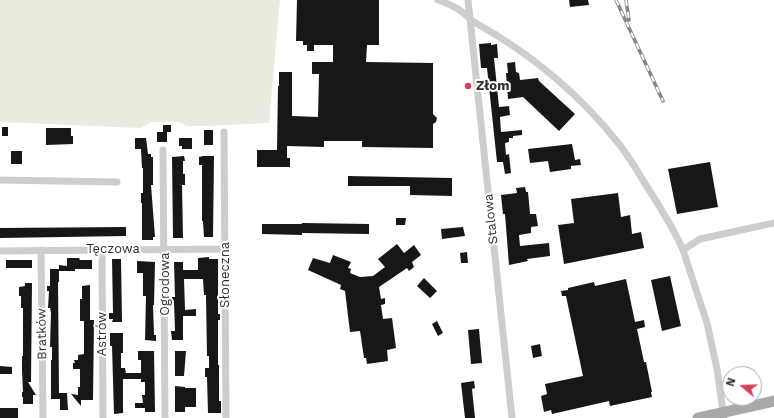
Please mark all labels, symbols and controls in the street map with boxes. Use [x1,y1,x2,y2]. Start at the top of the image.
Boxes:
place label: Złom [476,78,509,94]
marker: Złom [463,81,473,91]
street label: Stalowa [481,193,501,245]
street label: Tęczowa [86,241,140,257]
street label: Słoneczna [217,242,233,308]
street label: Ogrodowa [157,252,173,316]
street label: Bratków [34,308,50,360]
street label: Astrów [94,312,110,356]
north arrow [722,366,762,406]
text: N [724,376,739,388]

